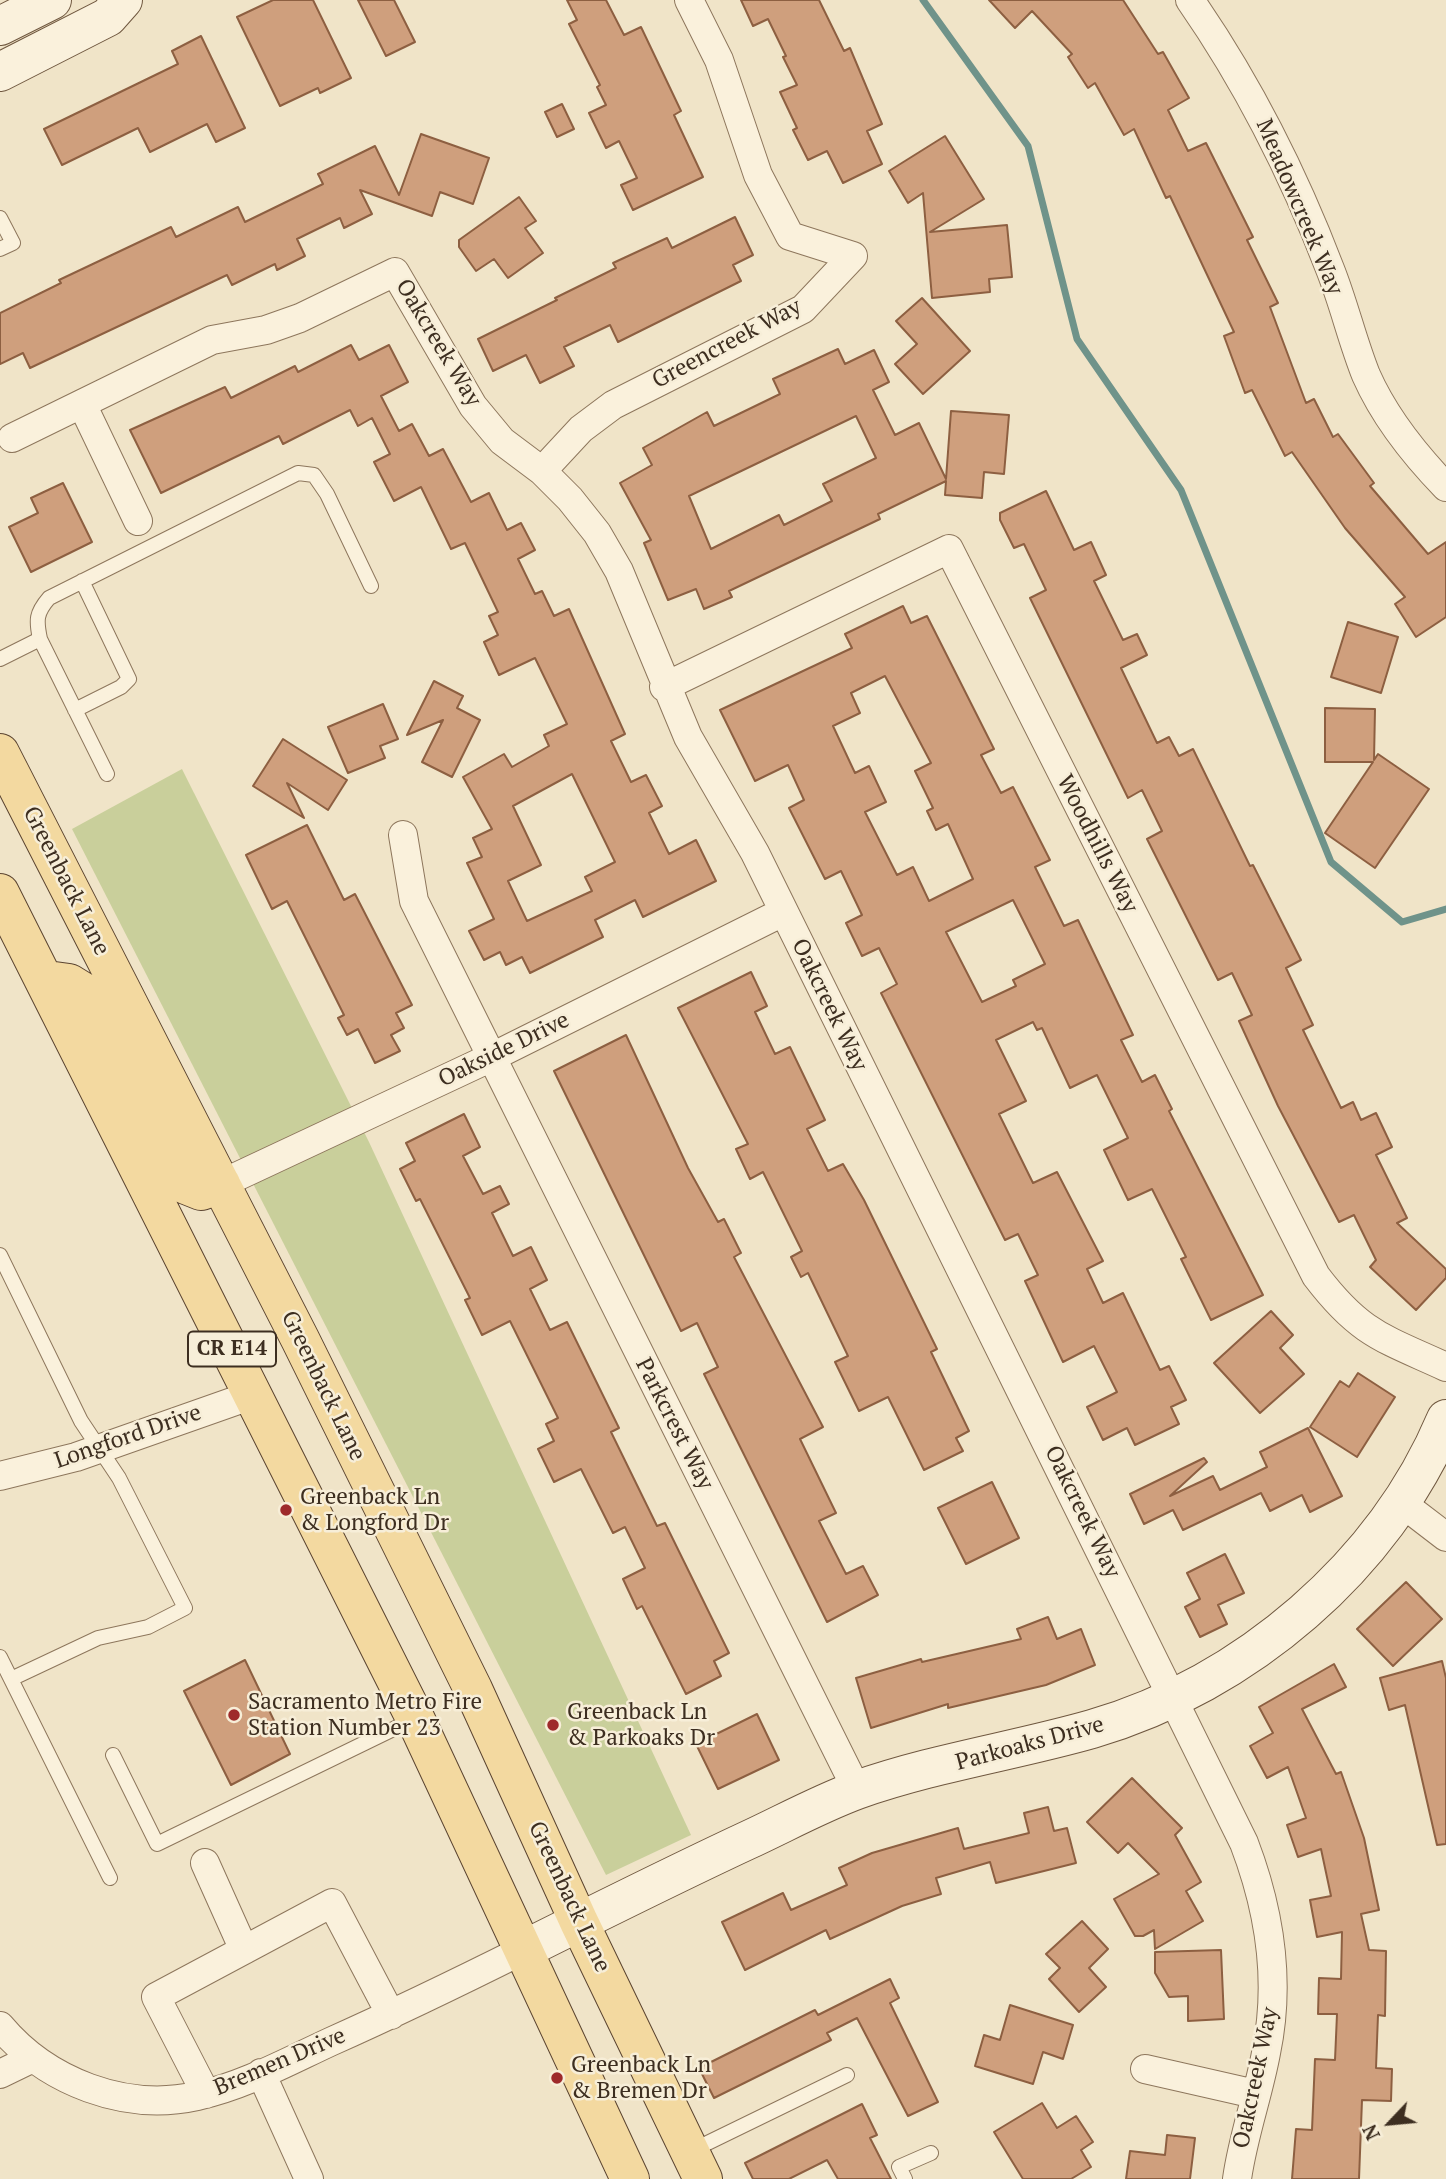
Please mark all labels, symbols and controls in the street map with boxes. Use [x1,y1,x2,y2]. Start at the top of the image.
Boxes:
street label: Meadowcreek Way [1250,115,1348,299]
street label: Oakcreek Way [389,274,487,412]
street label: Greencreek Way [648,293,806,395]
street label: Woodhills Way [1050,770,1144,918]
street label: Greenback Lane [17,802,115,960]
street label: Oakcreek Way [785,934,873,1076]
street label: Oakside Drive [434,1006,574,1094]
street label: Greenback Lane [275,1307,371,1465]
road number: CR E14 [188,1332,276,1366]
street label: Parkcrest Way [629,1354,719,1494]
street label: Longford Drive [51,1399,205,1475]
street label: Oakcreek Way [1038,1441,1126,1583]
place label: Greenback Ln & Longford Dr [300,1483,449,1537]
marker: Greenback Ln & Longford Dr [278,1502,294,1518]
place label: Sacramento Metro Fire Station Number 23 [248,1688,482,1742]
place label: Greenback Ln & Parkoaks Dr [567,1698,715,1752]
marker: Sacramento Metro Fire Station Number 23 [226,1707,242,1723]
street label: Parkoaks Drive [953,1711,1107,1777]
marker: Greenback Ln & Parkoaks Dr [545,1717,561,1733]
street label: Greenback Lane [522,1817,616,1977]
street label: Oakcreek Way [1228,2005,1284,2151]
street label: Bremen Drive [210,2022,350,2102]
place label: Greenback Ln & Bremen Dr [571,2051,711,2105]
marker: Greenback Ln & Bremen Dr [549,2070,565,2086]
north arrow [1355,2088,1425,2158]
text: N [1356,2120,1385,2144]

